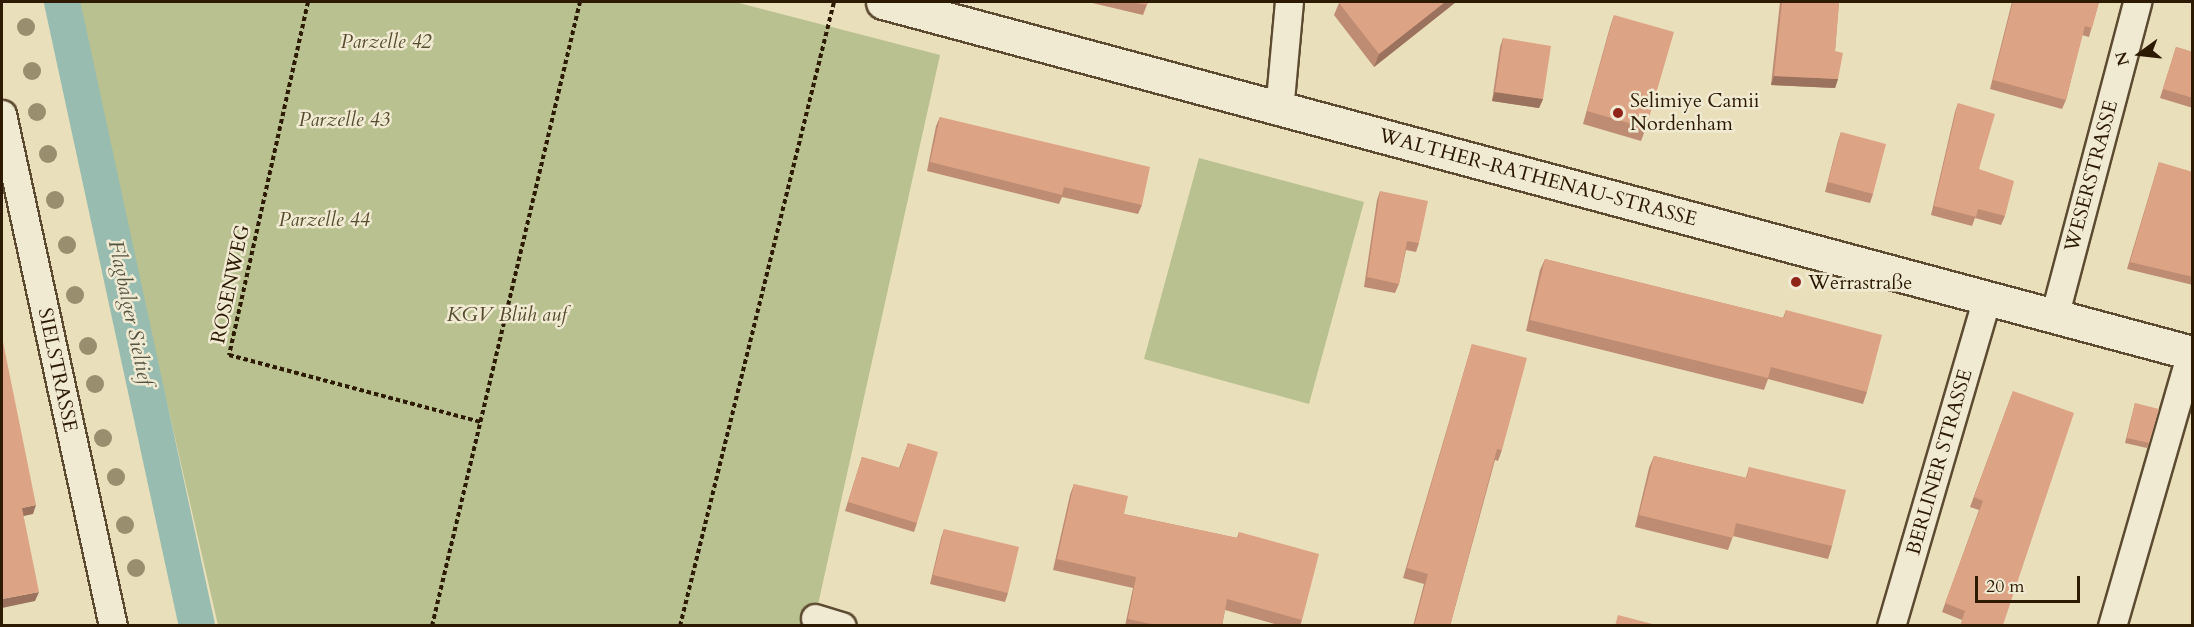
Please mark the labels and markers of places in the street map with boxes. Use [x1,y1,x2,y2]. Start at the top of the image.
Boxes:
place label: Selimiye Camii Nordenham [1630,89,1759,136]
marker: Selimiye Camii Nordenham [1611,106,1625,120]
place label: Werrastraße [1808,270,1912,294]
marker: Werrastraße [1789,275,1803,289]

